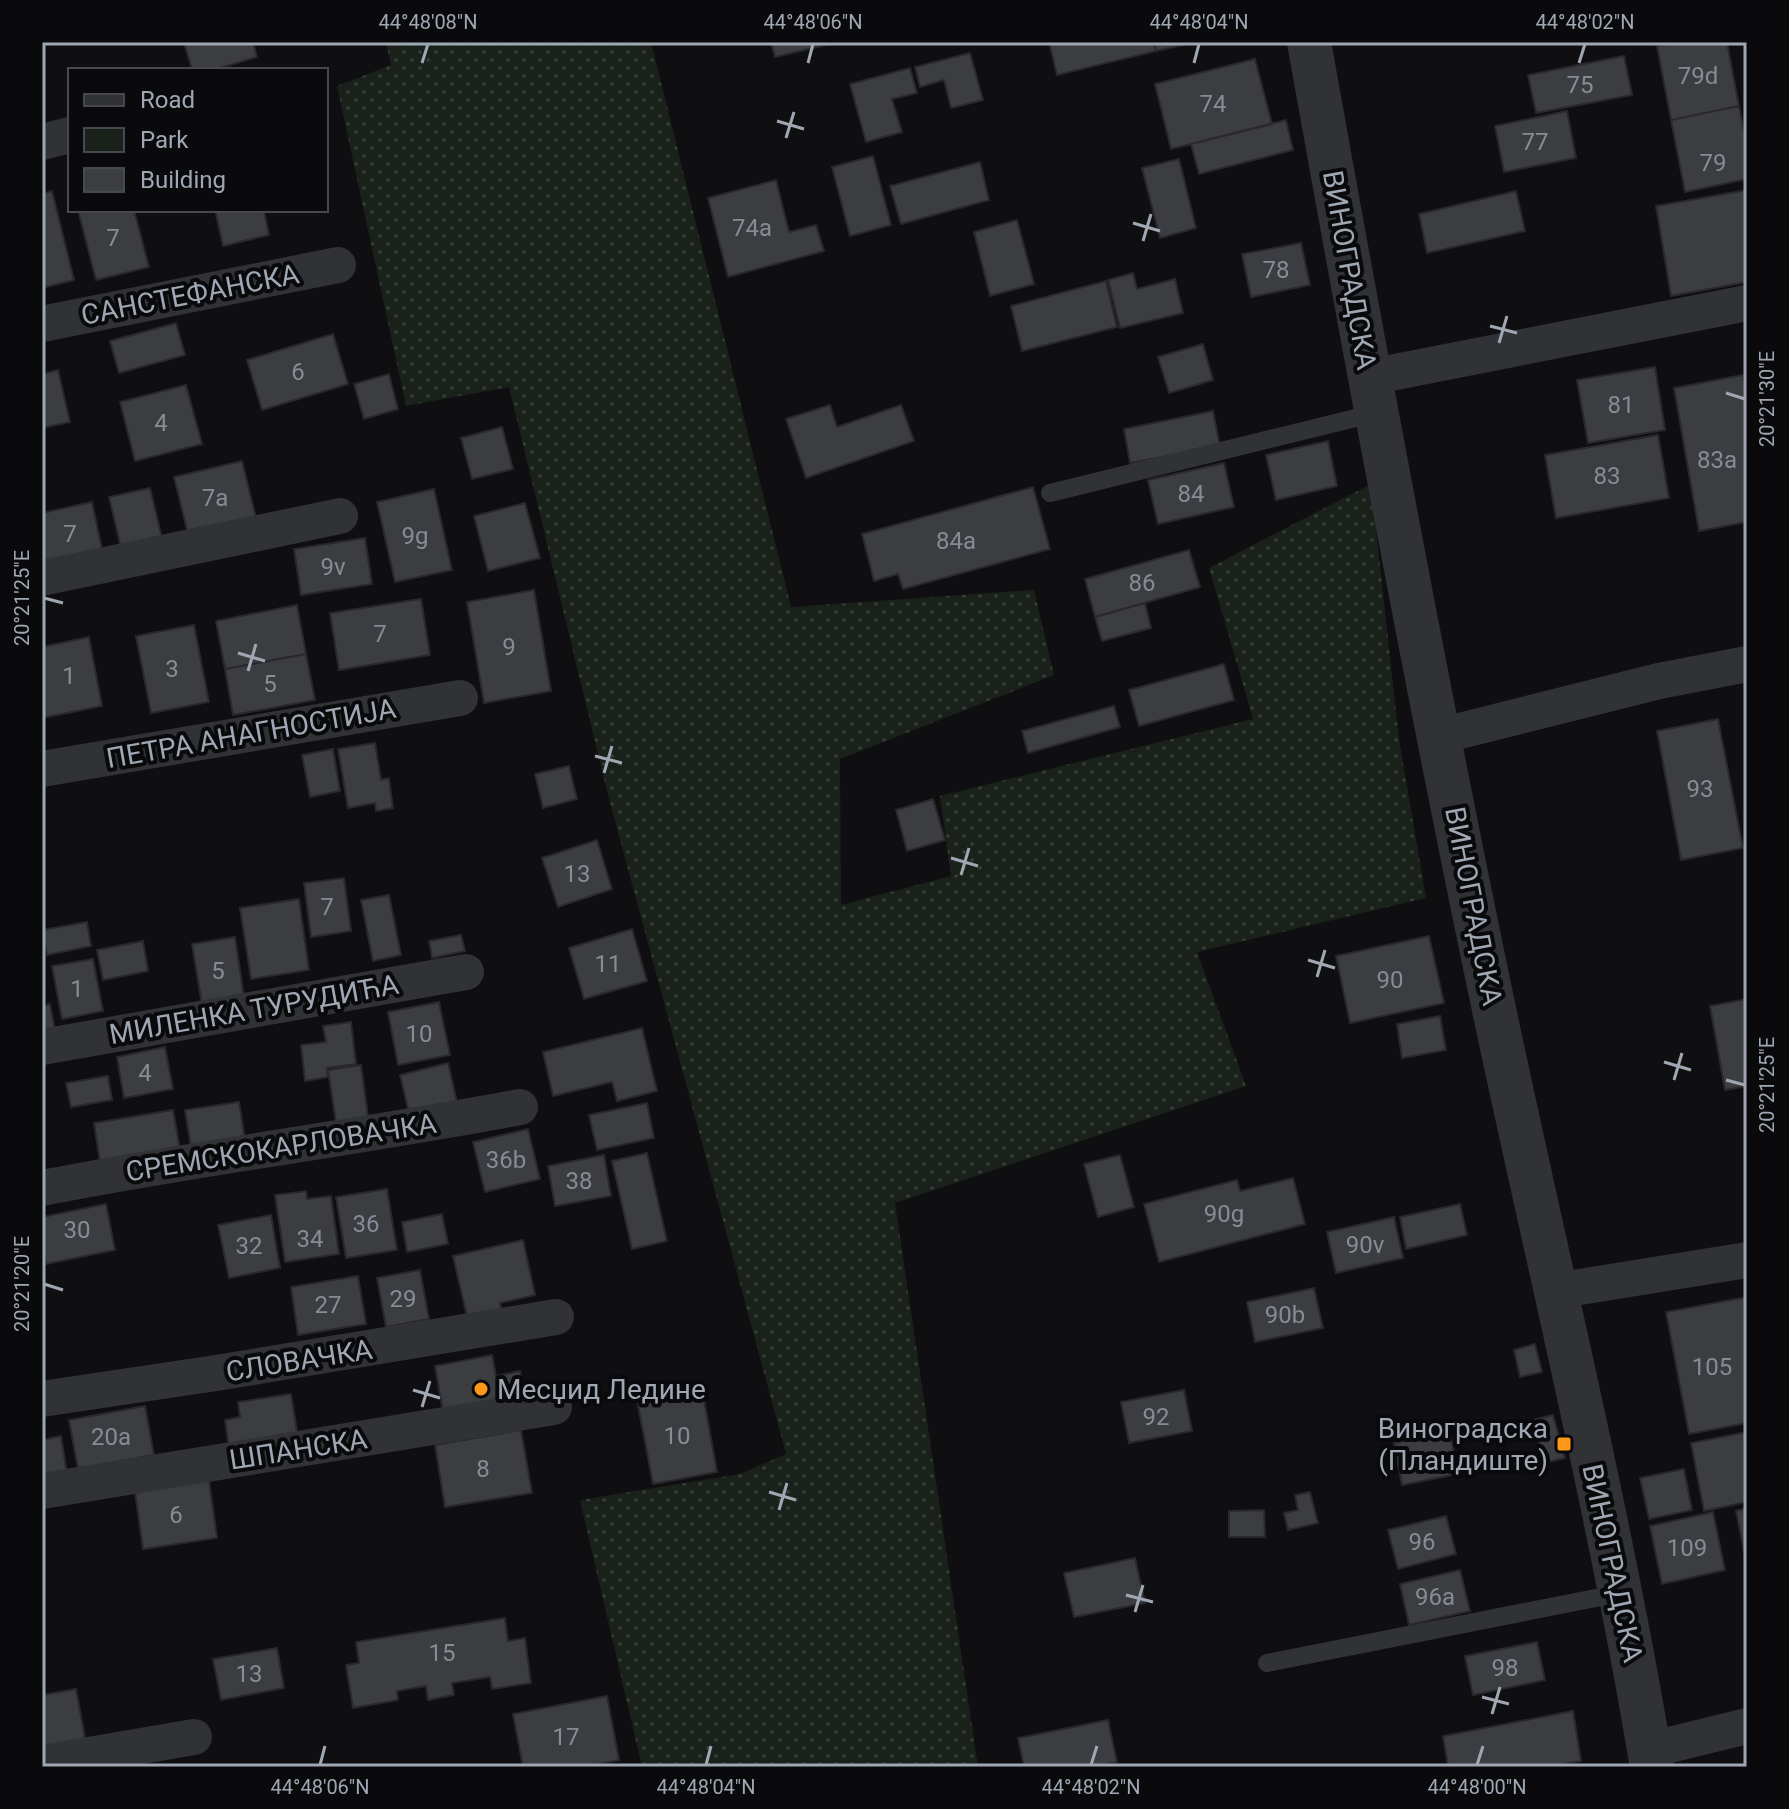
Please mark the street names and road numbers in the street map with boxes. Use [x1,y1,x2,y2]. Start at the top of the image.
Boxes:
street label: ВИНОГРАДСКА [1316,168,1383,372]
street label: САНСТЕФАНСКА [78,257,302,332]
street label: ПЕТРА АНАГНОСТИЈА [104,692,398,775]
street label: ВИНОГРАДСКА [1438,804,1509,1008]
street label: МИЛЕНКА ТУРУДИЋА [107,968,401,1051]
street label: СРЕМСКОКАРЛОВАЧКА [123,1107,439,1188]
street label: СЛОВАЧКА [224,1333,375,1388]
street label: ШПАНСКА [227,1422,369,1477]
street label: ВИНОГРАДСКА [1575,1461,1650,1665]

